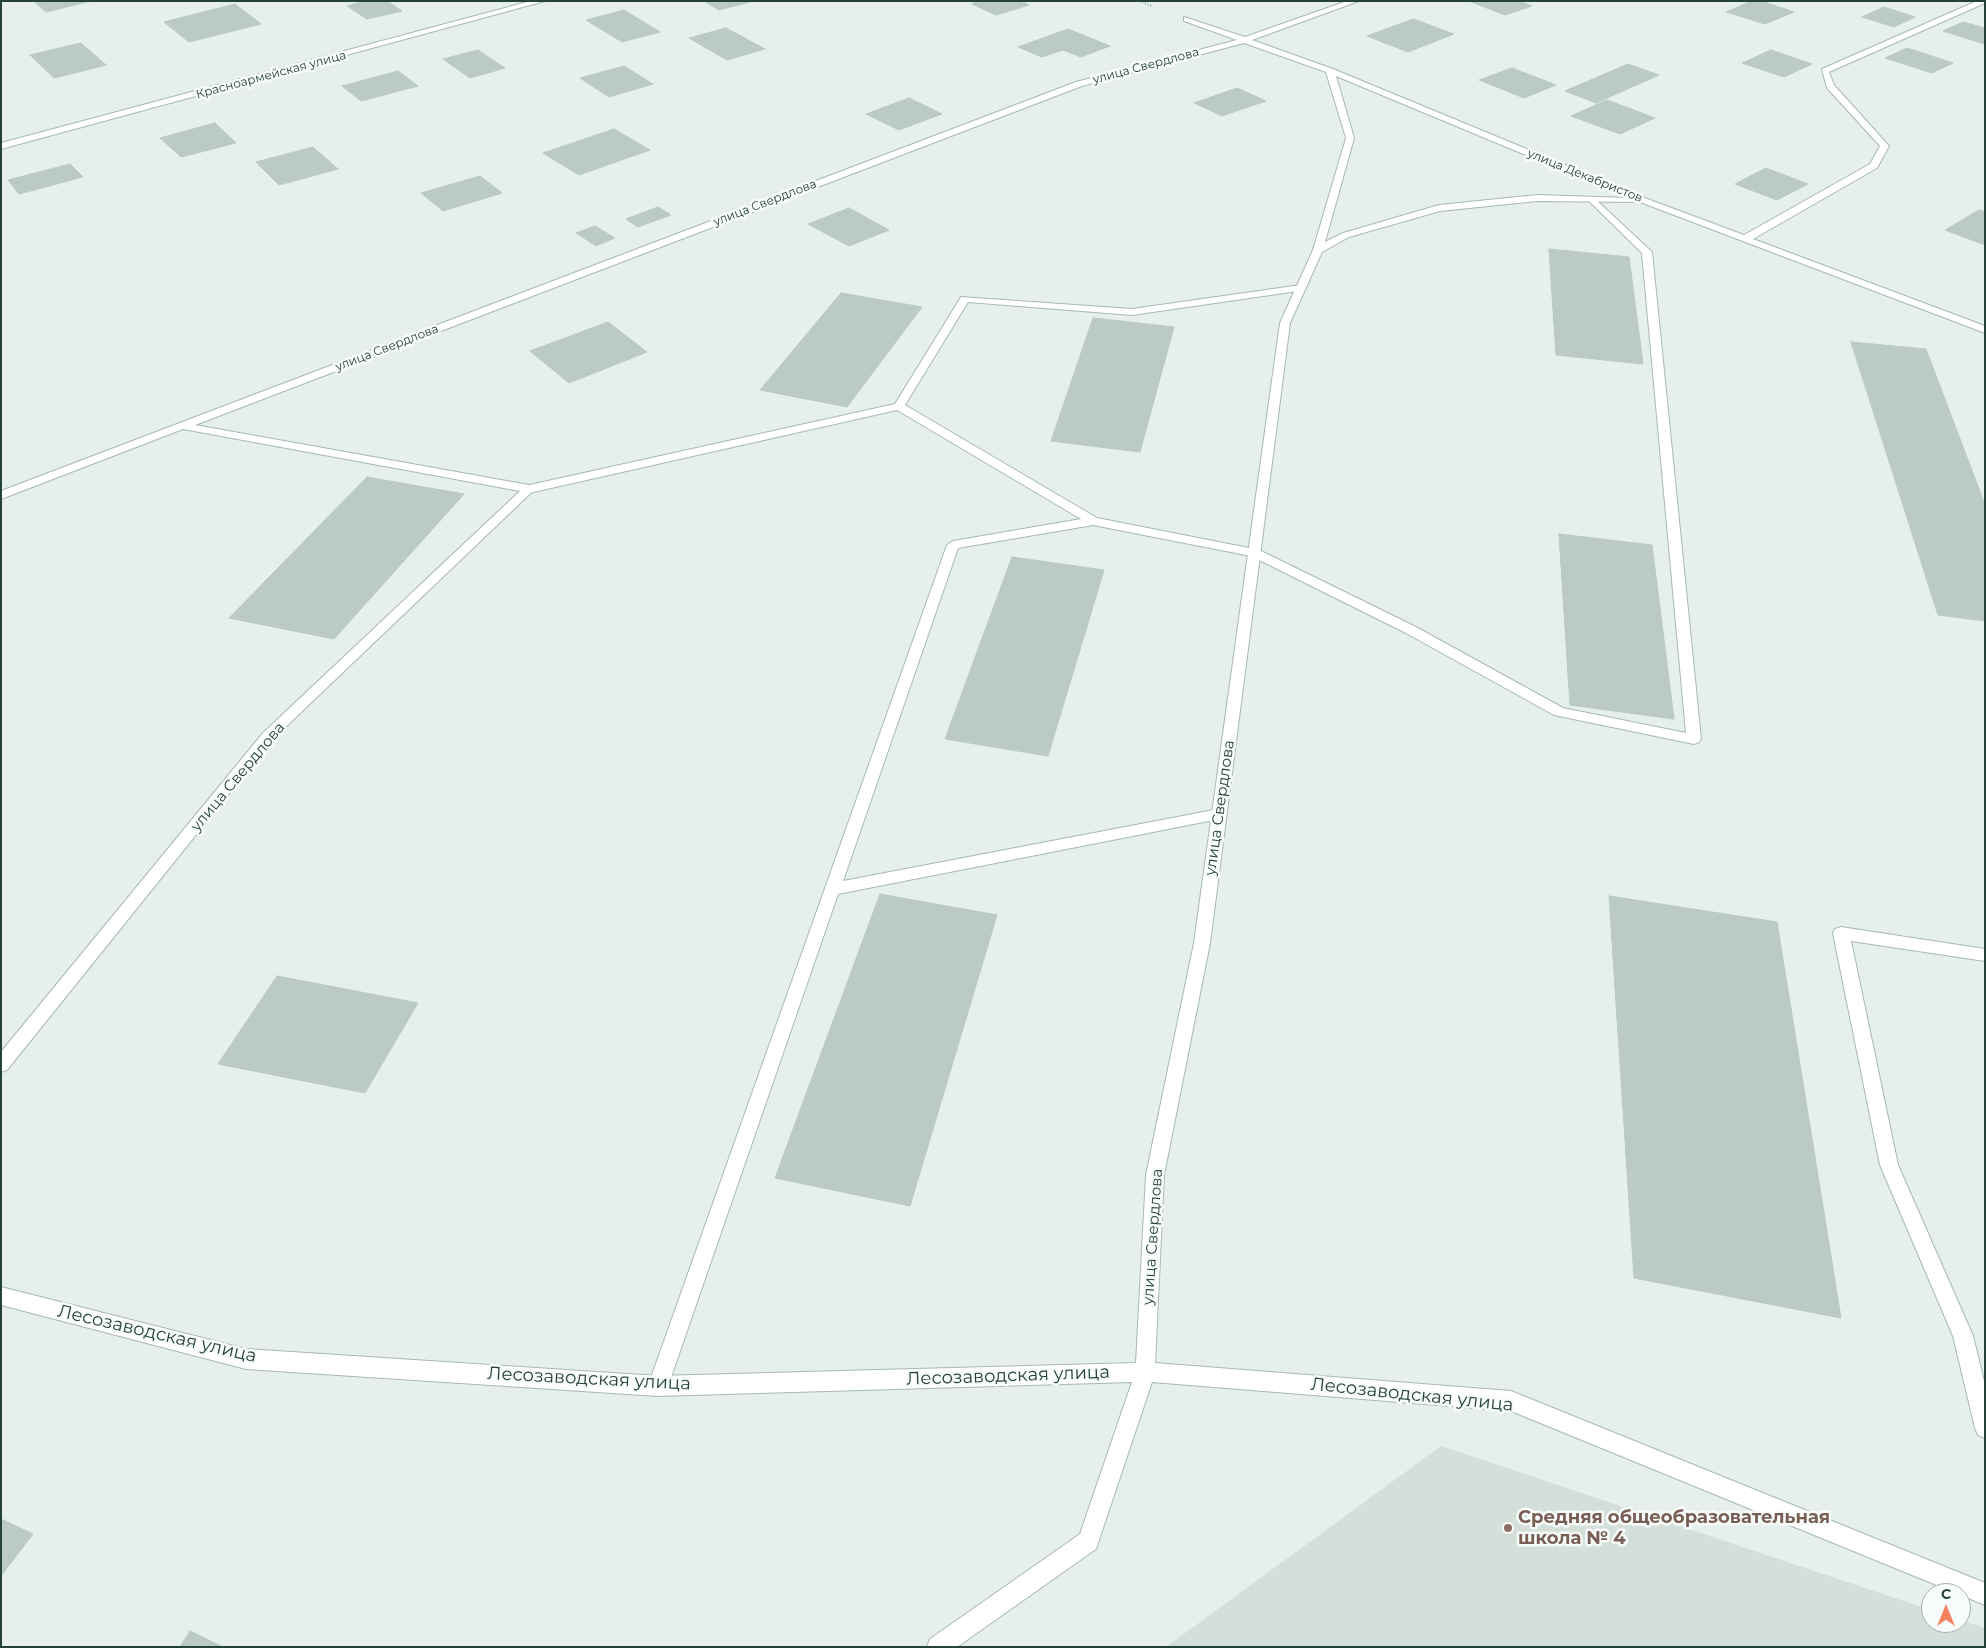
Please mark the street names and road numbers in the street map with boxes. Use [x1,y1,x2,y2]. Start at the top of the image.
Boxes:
street label: улица Свердлова [1091,45,1201,87]
street label: Красноармейская улица [194,48,348,102]
street label: улица Декабристов [1525,146,1645,206]
street label: улица Свердлова [711,177,819,229]
street label: улица Свердлова [333,322,441,374]
street label: улица Свердлова [187,719,289,835]
street label: улица Свердлова [1202,739,1238,877]
street label: улица Свердлова [1139,1168,1167,1306]
street label: Лесозаводская улица [55,1301,259,1367]
street label: Лесозаводская улица [906,1362,1110,1390]
street label: Лесозаводская улица [487,1363,691,1395]
street label: Лесозаводская улица [1310,1374,1514,1416]

